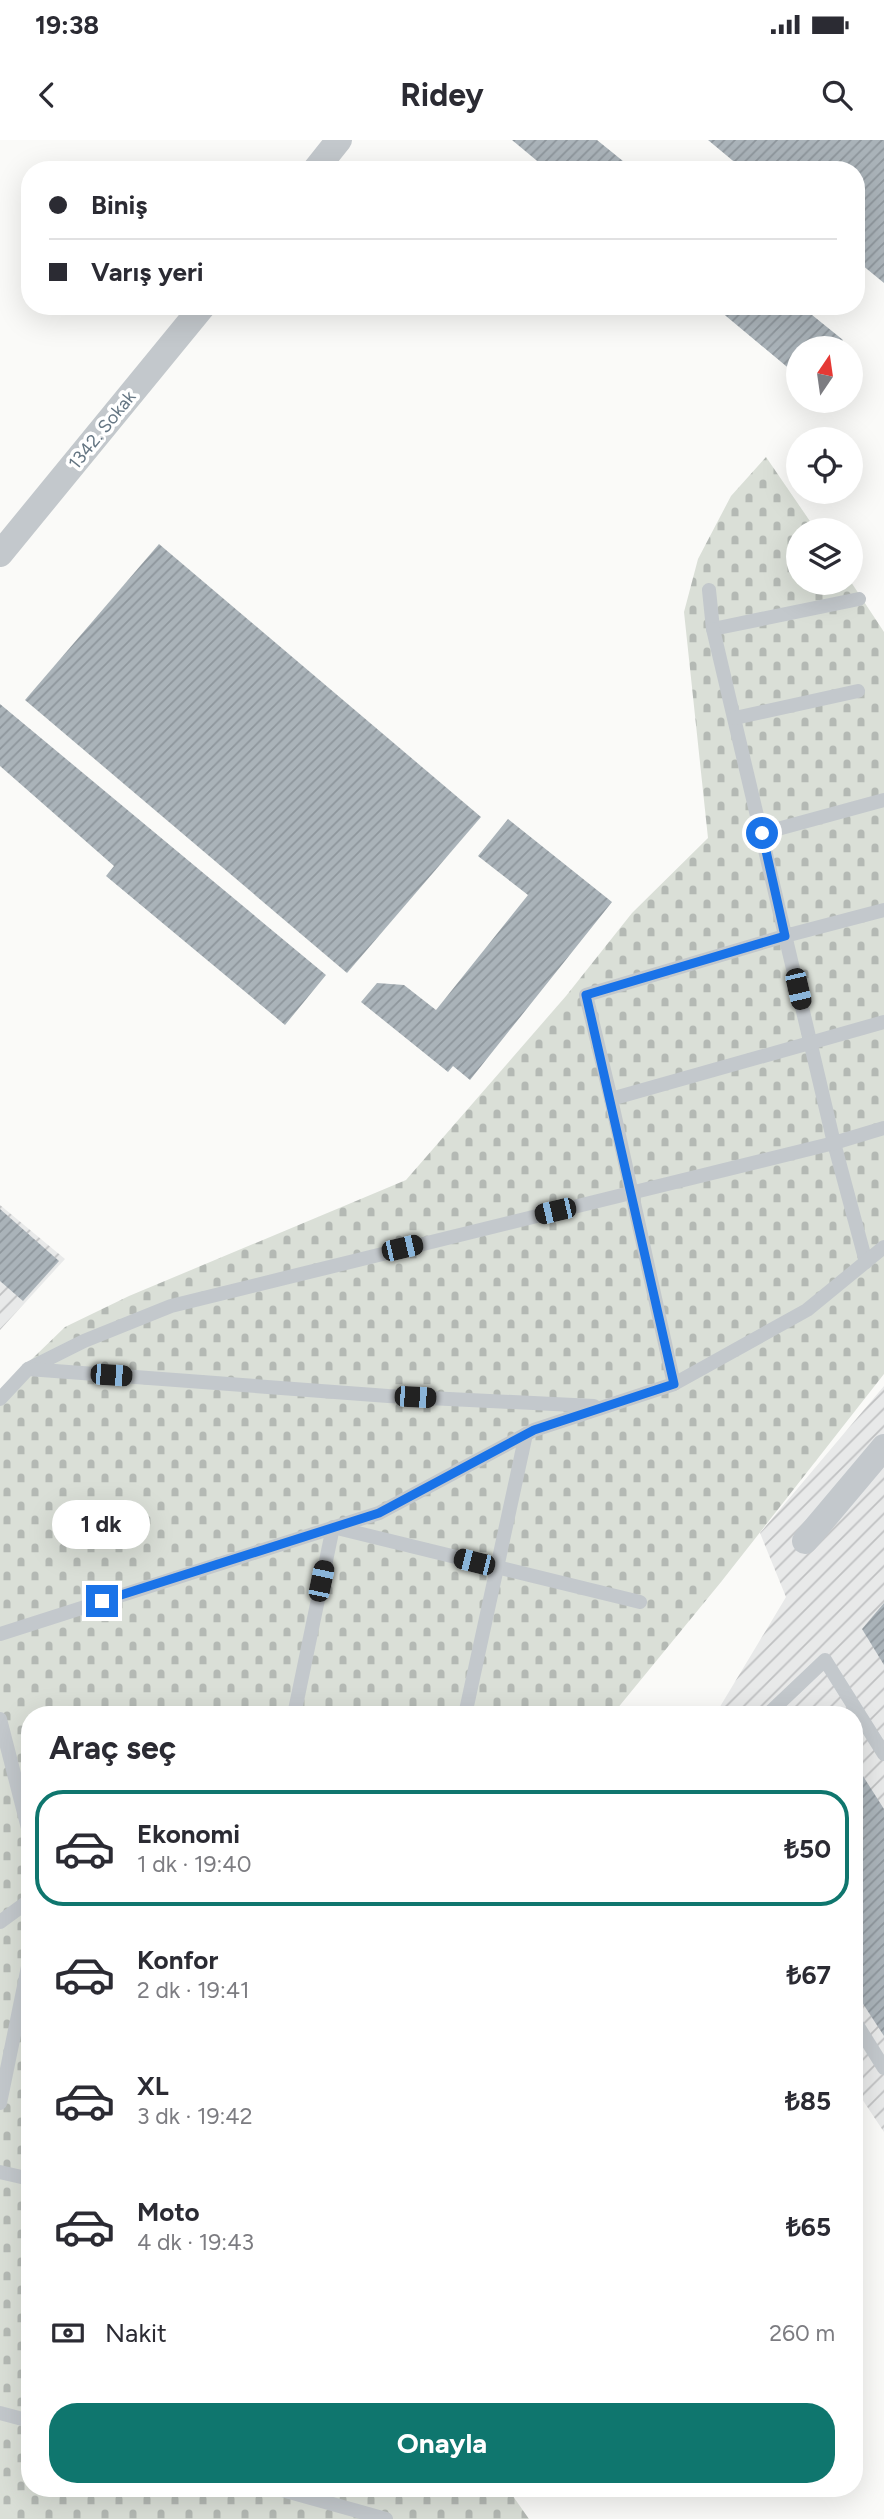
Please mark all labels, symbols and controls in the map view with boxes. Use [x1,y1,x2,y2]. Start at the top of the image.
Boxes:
text: 19:38 [35,9,99,41]
icon: back [28,76,66,114]
text: Ridey [400,76,484,114]
icon: search [818,76,856,114]
text: Biniş [91,189,148,221]
text: Varış yeri [91,256,204,288]
north arrow [786,336,863,413]
map controls [786,336,863,595]
street label: 1342. Sokak [64,386,140,474]
button: locate [786,427,863,504]
button: layers [786,518,863,595]
route start [746,817,778,849]
car [784,966,813,1012]
car [533,1196,578,1226]
car [380,1233,425,1263]
car [90,1363,133,1387]
car [394,1385,437,1409]
callout: 1 dk [53,1500,151,1548]
text: 1 dk [80,1510,122,1538]
car [452,1547,497,1577]
car [307,1558,336,1604]
route end [86,1585,118,1617]
text: Araç seç [49,1729,176,1767]
icon: car [53,1817,116,1880]
text: Ekonomi [137,1818,240,1850]
text: ₺50 [784,1833,831,1865]
text: 1 dk · 19:40 [137,1850,251,1878]
icon: car [53,1943,116,2006]
text: Konfor [137,1944,218,1976]
text: ₺67 [787,1959,831,1991]
text: 2 dk · 19:41 [137,1976,250,2004]
icon: car [53,2069,116,2132]
text: XL [137,2070,169,2102]
text: ₺85 [785,2085,831,2117]
text: 3 dk · 19:42 [137,2102,253,2130]
icon: car [53,2195,116,2258]
text: Moto [137,2196,200,2228]
text: ₺65 [786,2211,831,2243]
text: 4 dk · 19:43 [137,2228,254,2256]
icon: cash [49,2314,87,2352]
text: Nakit [105,2317,167,2349]
text: 260 m [769,2319,835,2347]
button: Onayla [49,2403,835,2483]

